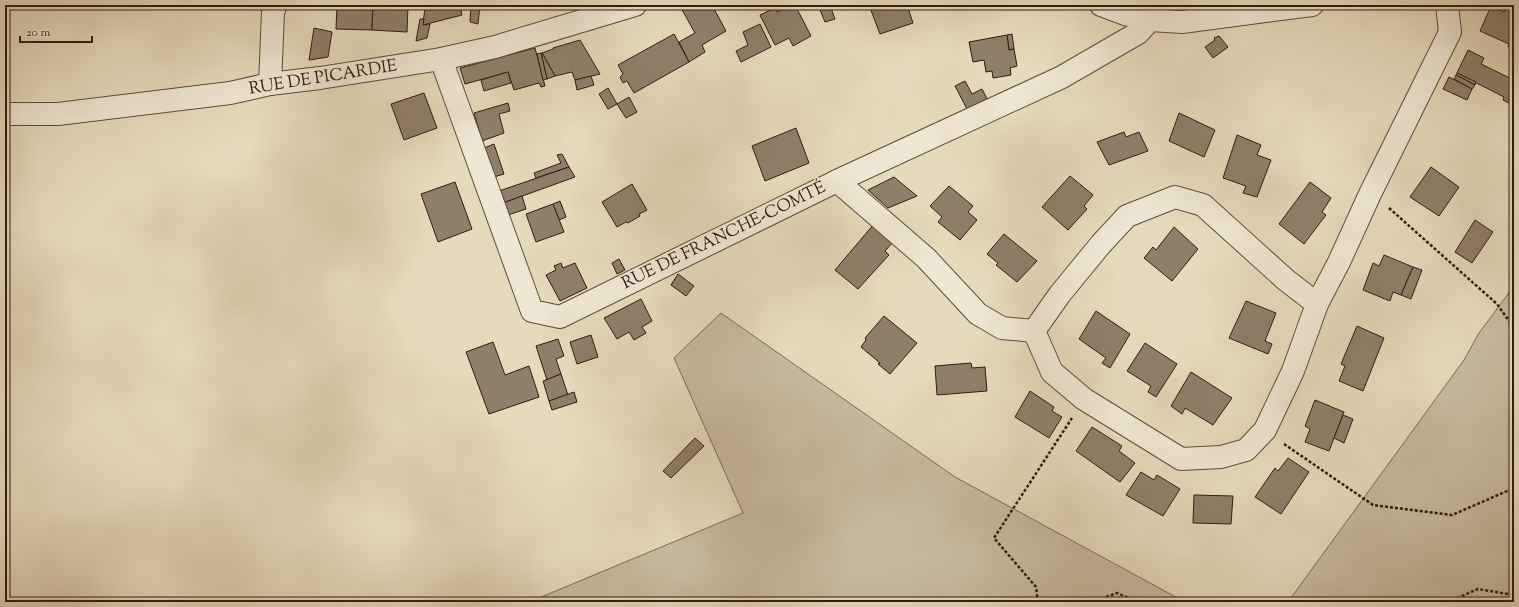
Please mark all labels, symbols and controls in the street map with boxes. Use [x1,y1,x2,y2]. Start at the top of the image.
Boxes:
scale bar [20,18,92,44]
text: 20 m [26,24,51,42]
street label: RUE DE PICARDIE [247,54,399,102]
street label: RUE DE FRANCHE-COMTÉ [618,176,830,296]

